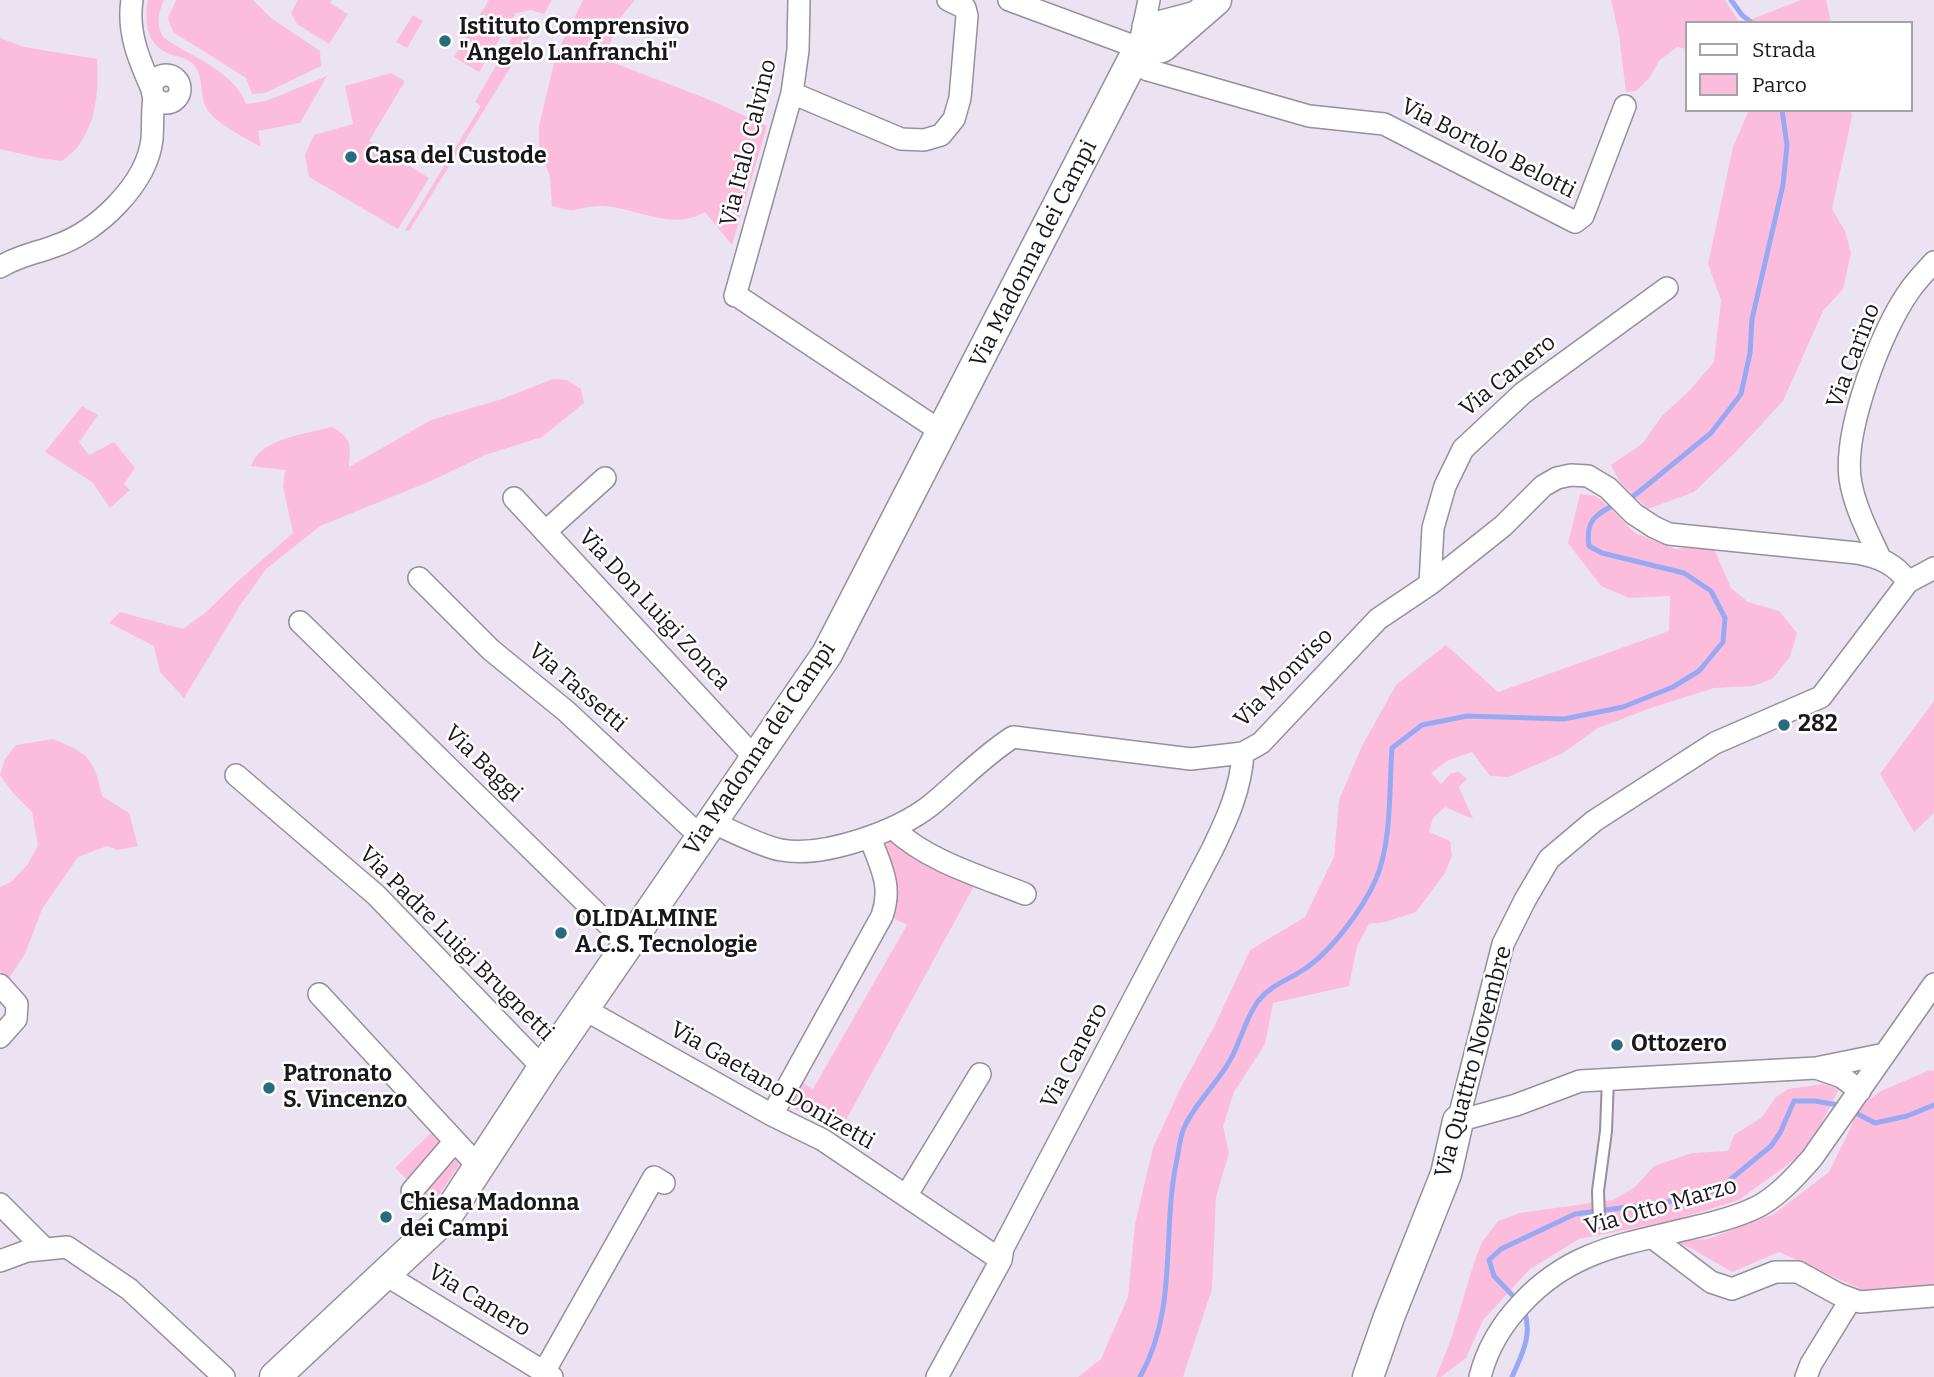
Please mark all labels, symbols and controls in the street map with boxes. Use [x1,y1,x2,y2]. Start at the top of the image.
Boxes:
place label: Istituto Comprensivo "Angelo Lanfranchi" [459,14,689,68]
legend [1686,21,1913,112]
marker: Istituto Comprensivo "Angelo Lanfranchi" [437,33,453,49]
text: Strada [1752,37,1816,63]
street label: Via Italo Calvino [715,56,783,230]
text: Parco [1752,72,1807,98]
street label: Via Bortolo Belotti [1396,93,1580,205]
street label: Via Madonna dei Campi [965,136,1103,372]
place label: Casa del Custode [365,143,547,171]
marker: Casa del Custode [343,149,359,165]
street label: Via Carino [1821,300,1887,412]
street label: Via Canero [1454,329,1562,423]
street label: Via Don Luigi Zonca [572,524,736,696]
street label: Via Monviso [1229,623,1339,733]
street label: Via Madonna dei Campi [678,637,842,861]
street label: Via Tassetti [522,638,632,738]
place label: 282 [1798,711,1838,739]
marker: 282 [1776,717,1792,733]
street label: Via Baggi [438,720,528,808]
street label: Via Padre Luigi Brugnetti [353,841,559,1047]
place label: OLIDALMINE A.C.S. Tecnologie [575,906,757,960]
marker: OLIDALMINE A.C.S. Tecnologie [553,925,569,941]
street label: Via Quattro Novembre [1430,943,1518,1181]
street label: Via Canero [1036,999,1114,1113]
street label: Via Gaetano Donizetti [665,1016,879,1156]
place label: Ottozero [1631,1031,1727,1059]
marker: Ottozero [1609,1037,1625,1053]
place label: Patronato S. Vincenzo [283,1061,407,1115]
marker: Patronato S. Vincenzo [261,1080,277,1096]
street label: Via Otto Marzo [1582,1172,1740,1242]
place label: Chiesa Madonna dei Campi [400,1190,579,1244]
marker: Chiesa Madonna dei Campi [378,1209,394,1225]
street label: Via Canero [423,1259,535,1343]

